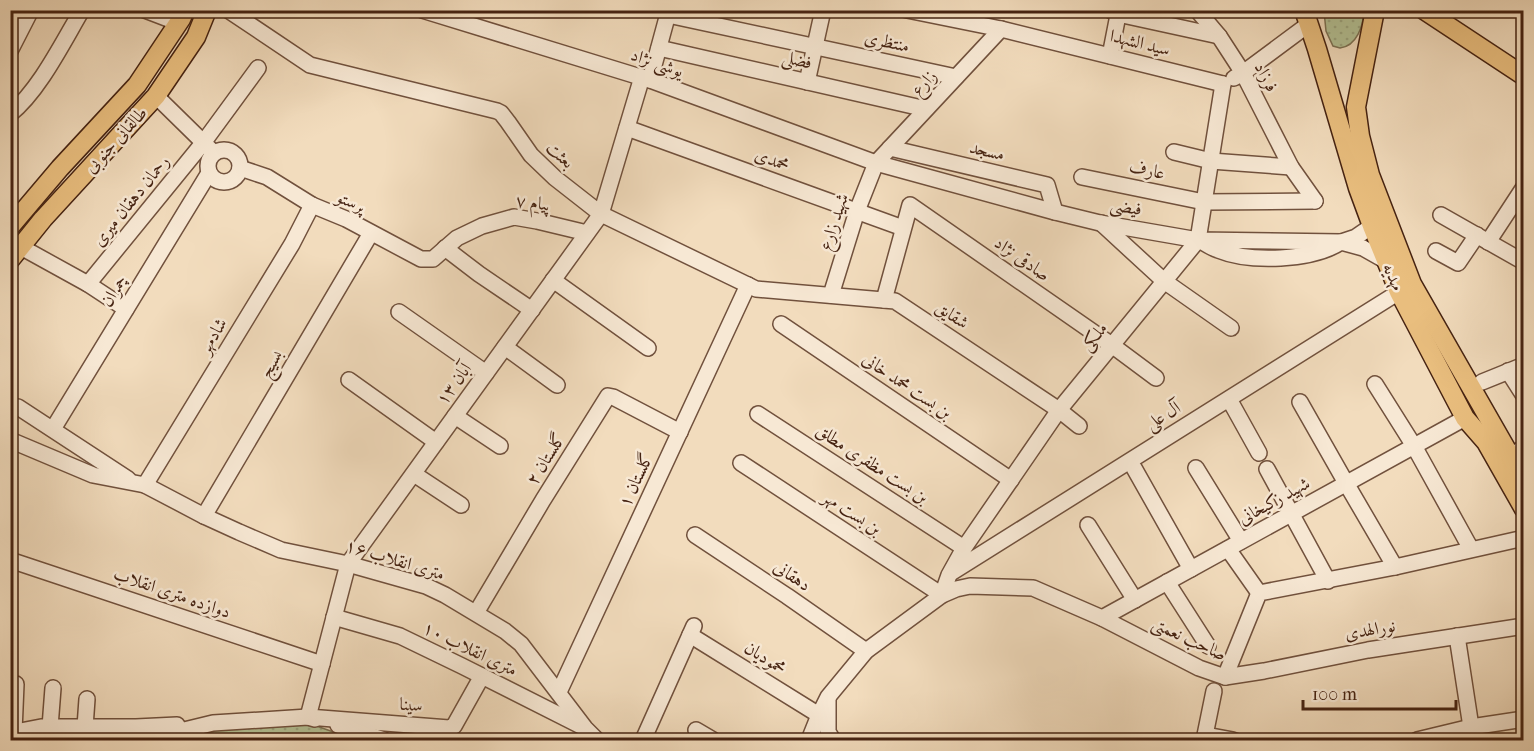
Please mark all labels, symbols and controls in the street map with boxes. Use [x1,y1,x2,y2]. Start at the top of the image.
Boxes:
street label: سید الشهدا [1107,25,1172,62]
street label: منتظری [862,27,912,58]
street label: یوشی نژاد [627,44,688,84]
street label: فضلی [779,46,814,76]
street label: فرزاد [1249,59,1282,96]
street label: زارع [907,66,944,103]
street label: طالقانی جنوبی [80,103,153,179]
street label: بعثت [542,137,578,173]
street label: مسجد [967,137,1007,165]
street label: محمدی [752,144,792,176]
street label: رحمان دهقان میری [88,151,174,251]
street label: عارف [1127,156,1167,184]
street label: پرستو [331,185,370,218]
street label: پیام ۷ [514,190,552,221]
street label: شهید زارع [815,191,857,255]
street label: فیضی [1108,194,1144,222]
street label: صادقی نژاد [990,232,1054,286]
street label: مهدیه [1377,260,1408,295]
street label: چمران [96,271,133,311]
street label: شقایق [931,296,973,334]
street label: شادمهر [193,314,233,360]
street label: ملکی [1076,318,1114,357]
street label: بسیج [255,346,292,384]
street label: بن بست محمد خانی [858,348,956,424]
street label: ۱۳ آبان [432,357,477,409]
street label: آل علی [1141,396,1187,437]
street label: بن بست مظفری مطلق [811,420,933,509]
street label: گلستان ۲ [521,429,570,489]
street label: گلستان ۱ [613,449,658,510]
street label: شهید زکیخانی [1234,473,1314,530]
street label: بن بست مهر [817,485,886,541]
street label: ۱۶ متری انقلاب [343,535,447,585]
street label: دهقانی [769,556,815,596]
street label: دوازده متری انقلاب [111,563,233,623]
street label: صاحب نعمتی [1148,613,1230,667]
street label: نورالهدی [1343,615,1397,645]
street label: ۱۰ متری انقلاب [419,617,521,681]
street label: محمودیان [740,637,790,679]
scale bar [1303,673,1456,711]
text: 100 m [1312,684,1357,705]
street label: سینا [399,694,423,716]

